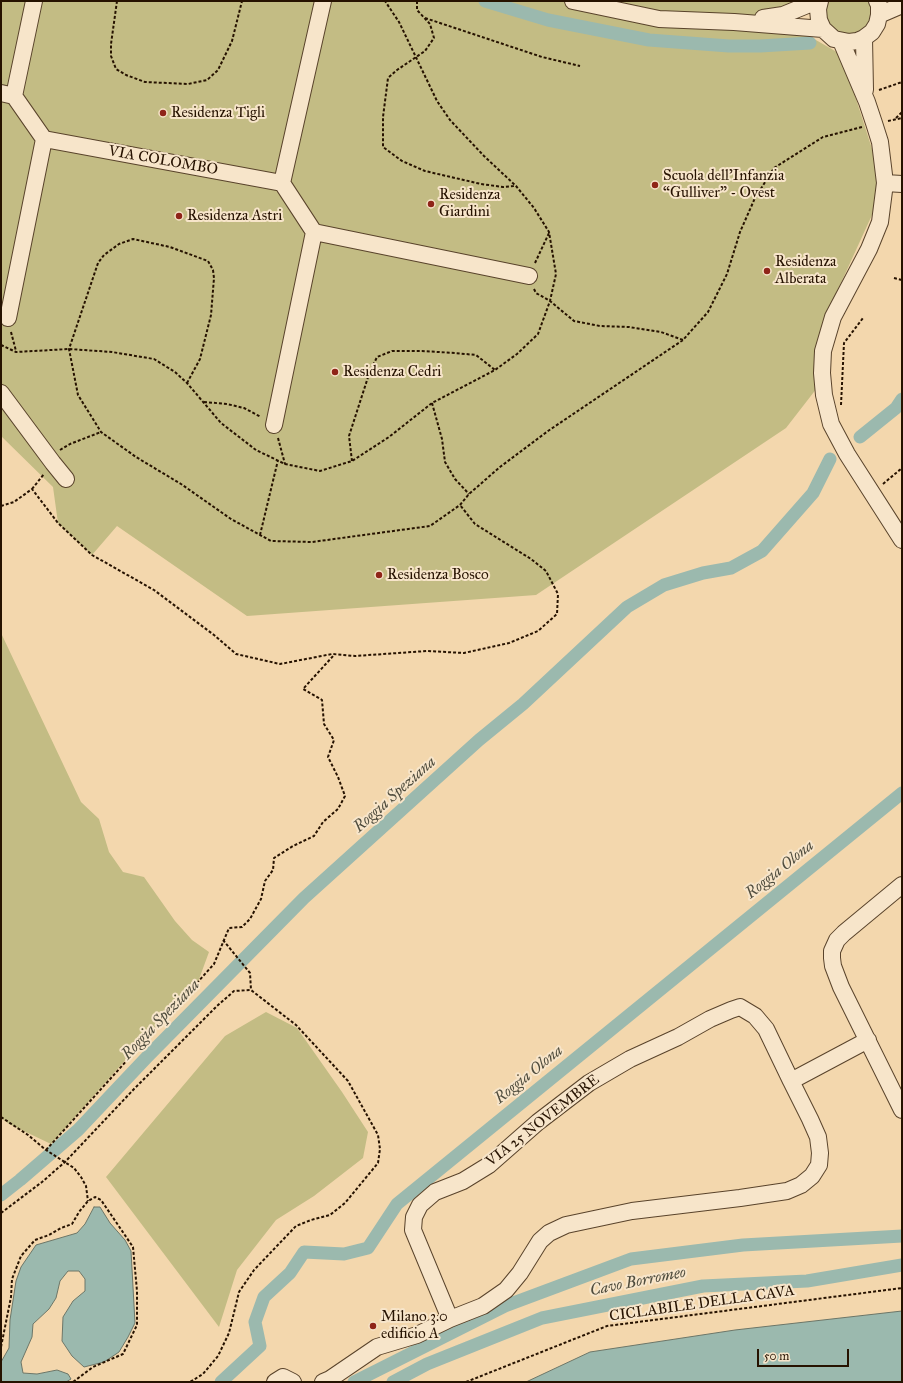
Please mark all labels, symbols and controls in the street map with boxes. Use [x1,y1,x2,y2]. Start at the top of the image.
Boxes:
place label: Residenza Tigli [171,104,265,122]
marker: Residenza Tigli [158,108,168,118]
street label: VIA COLOMBO [107,143,219,179]
place label: Scuola dell’Infanzia “Gulliver” - Ovest [663,167,784,202]
marker: Scuola dell’Infanzia “Gulliver” - Ovest [650,180,660,190]
place label: Residenza Giardini [439,186,500,221]
marker: Residenza Giardini [426,199,436,209]
place label: Residenza Astri [187,207,282,225]
marker: Residenza Astri [174,211,184,221]
place label: Residenza Alberata [775,253,836,288]
marker: Residenza Alberata [762,266,772,276]
place label: Residenza Cedri [343,363,441,381]
marker: Residenza Cedri [330,367,340,377]
place label: Residenza Bosco [387,566,489,584]
marker: Residenza Bosco [374,570,384,580]
water label: Roggia Speziana [350,753,440,837]
water label: Roggia Olona [742,837,818,903]
water label: Roggia Speziana [118,976,204,1064]
water label: Roggia Olona [491,1042,567,1108]
street label: VIA 25 NOVEMBRE [483,1071,603,1171]
water label: Cavo Borromeo [588,1263,688,1301]
street label: CICLABILE DELLA CAVA [608,1282,796,1326]
place label: Milano 3.0 edificio A [381,1308,448,1343]
marker: Milano 3.0 edificio A [368,1321,378,1331]
scale bar [759,1341,851,1367]
text: 50 m [764,1349,789,1363]

